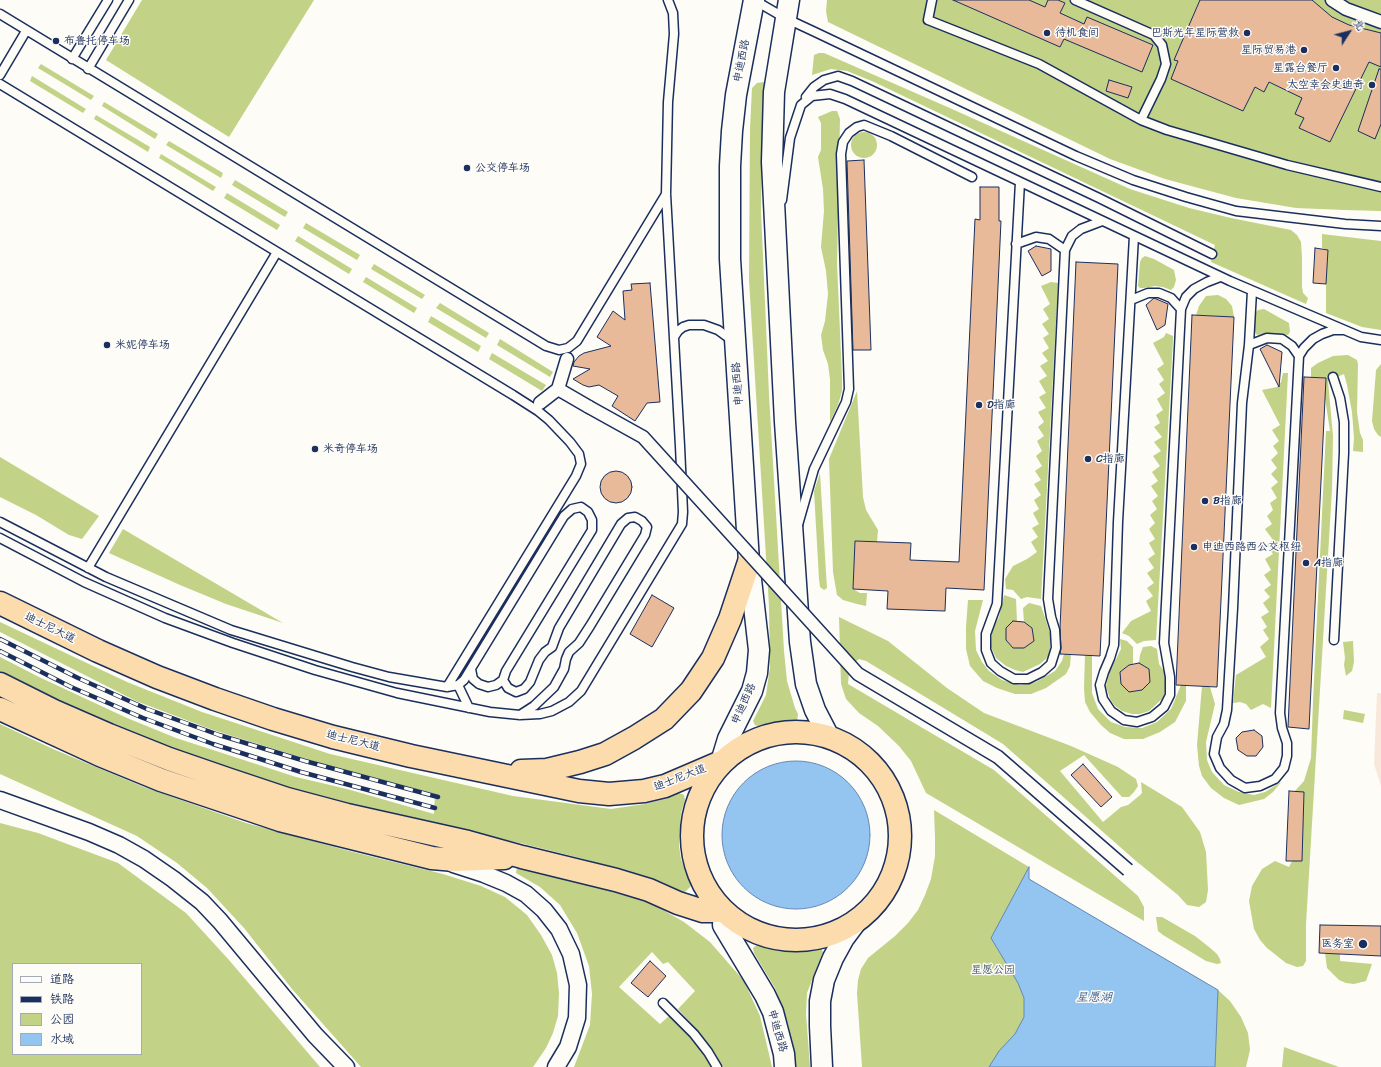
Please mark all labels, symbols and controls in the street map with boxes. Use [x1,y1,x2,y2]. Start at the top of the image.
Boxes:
north arrow [1329,12,1369,52]
text: 北 [1348,15,1370,35]
place label: 待机食间 [1055,26,1099,40]
place label: 巴斯光年星际营救 [1151,26,1239,40]
marker: 待机食间 [1042,28,1052,38]
marker: 巴斯光年星际营救 [1242,28,1252,38]
place label: 布鲁托停车场 [64,34,130,48]
marker: 布鲁托停车场 [51,36,61,46]
street label: 申迪西路 [731,38,753,84]
place label: 星际贸易港 [1241,43,1296,57]
marker: 星际贸易港 [1299,45,1309,55]
place label: 星露台餐厅 [1273,61,1328,75]
marker: 星露台餐厅 [1331,63,1341,73]
place label: 太空幸会史迪奇 [1287,78,1364,92]
marker: 太空幸会史迪奇 [1367,80,1377,90]
place label: 公交停车场 [475,161,530,175]
marker: 公交停车场 [462,163,472,173]
place label: 米妮停车场 [115,338,170,352]
marker: 米妮停车场 [102,340,112,350]
street label: 申迪西路 [730,362,746,406]
place label: D指廊 [987,398,1016,412]
marker: D指廊 [974,400,984,410]
place label: 米奇停车场 [323,442,378,456]
marker: 米奇停车场 [310,444,320,454]
place label: C指廊 [1096,452,1125,466]
marker: C指廊 [1083,454,1093,464]
place label: B指廊 [1213,494,1242,508]
marker: B指廊 [1200,496,1210,506]
place label: 申迪西路西公交枢纽 [1202,540,1301,554]
marker: 申迪西路西公交枢纽 [1189,542,1199,552]
place label: A指廊 [1314,556,1343,570]
marker: A指廊 [1301,558,1311,568]
street label: 迪士尼大道 [22,610,78,646]
street label: 申迪西路 [729,681,759,727]
street label: 迪士尼大道 [325,728,381,754]
street label: 迪士尼大道 [652,762,708,794]
place label: 医务室 [1321,937,1354,951]
marker: 医务室 [1357,938,1369,950]
legend [12,963,142,1055]
park label: 星愿公园 [971,963,1015,977]
text: 道路 [50,968,74,990]
text: 铁路 [50,988,74,1010]
water label: 星愿湖 [1076,991,1112,1005]
text: 公园 [50,1008,74,1030]
street label: 申迪西路 [765,1008,789,1054]
text: 水域 [50,1028,74,1050]

